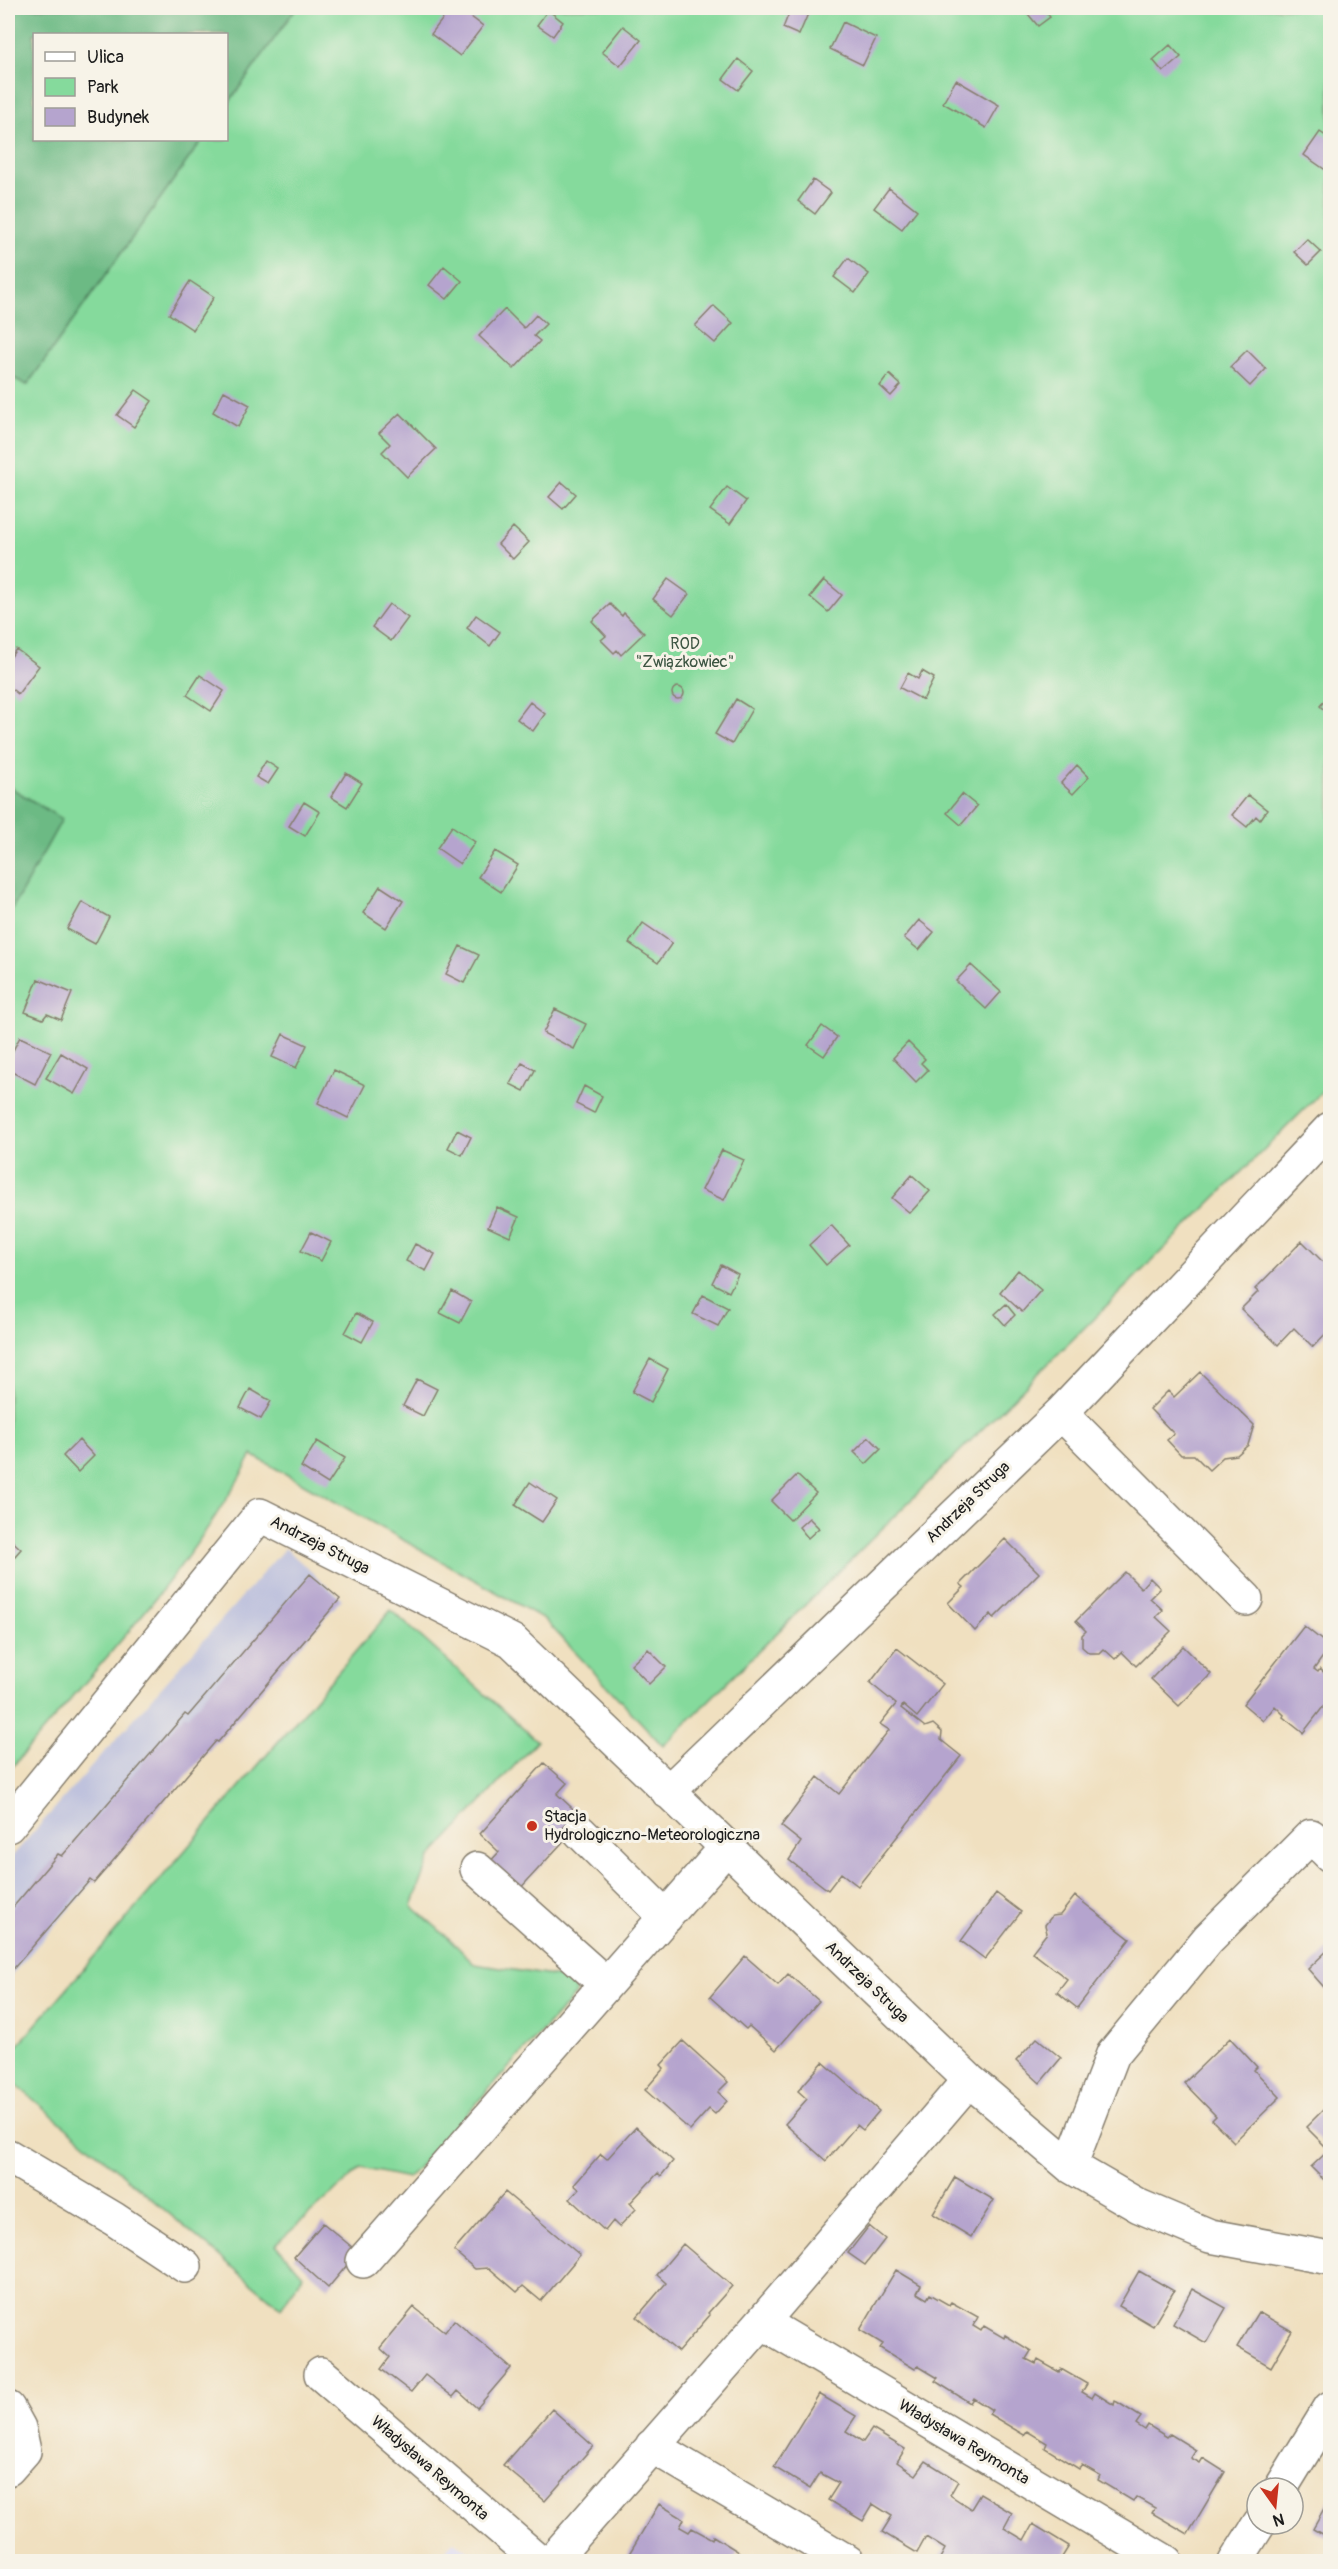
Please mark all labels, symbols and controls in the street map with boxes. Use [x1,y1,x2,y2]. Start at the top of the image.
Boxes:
legend [33,33,228,141]
text: Ulica [87,46,124,69]
text: Park [87,76,119,99]
text: Budynek [87,106,150,129]
park label: ROD "Związkowiec" [636,634,734,672]
street label: Andrzeja Struga [922,1457,1014,1547]
street label: Andrzeja Struga [267,1511,373,1579]
place label: Stacja Hydrologiczno-Meteorologiczna [544,1807,760,1845]
marker: Stacja Hydrologiczno-Meteorologiczna [525,1819,539,1833]
street label: Andrzeja Struga [821,1937,913,2027]
street label: Władysława Reymonta [895,2395,1033,2489]
street label: Władysława Reymonta [367,2411,493,2525]
north arrow [1245,2476,1305,2536]
text: N [1271,2508,1286,2531]

